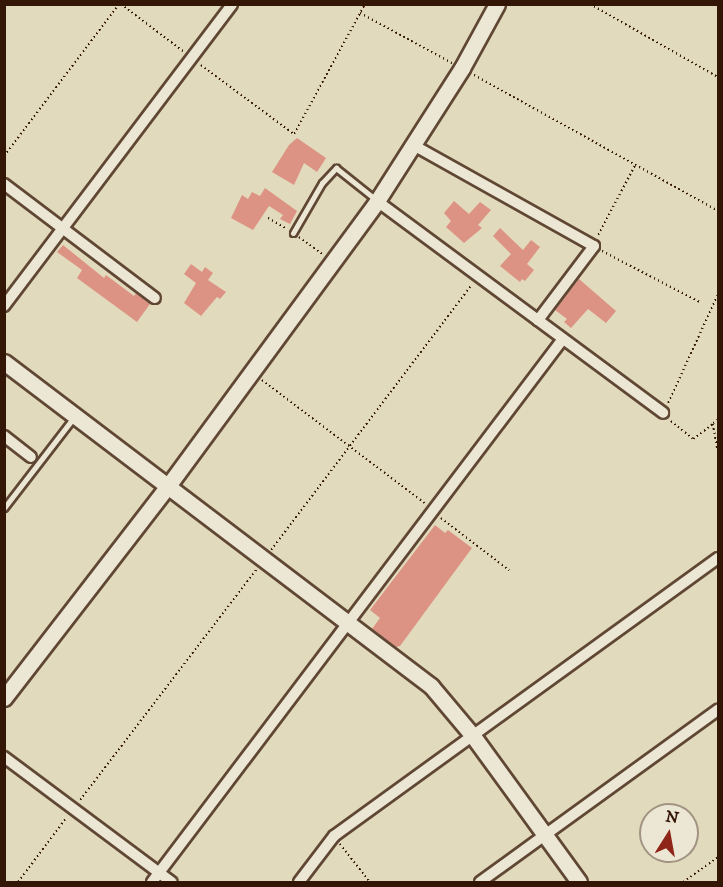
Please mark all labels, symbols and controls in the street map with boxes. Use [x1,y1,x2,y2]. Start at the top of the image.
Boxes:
north arrow [639,803,699,863]
text: N [664,806,680,828]

